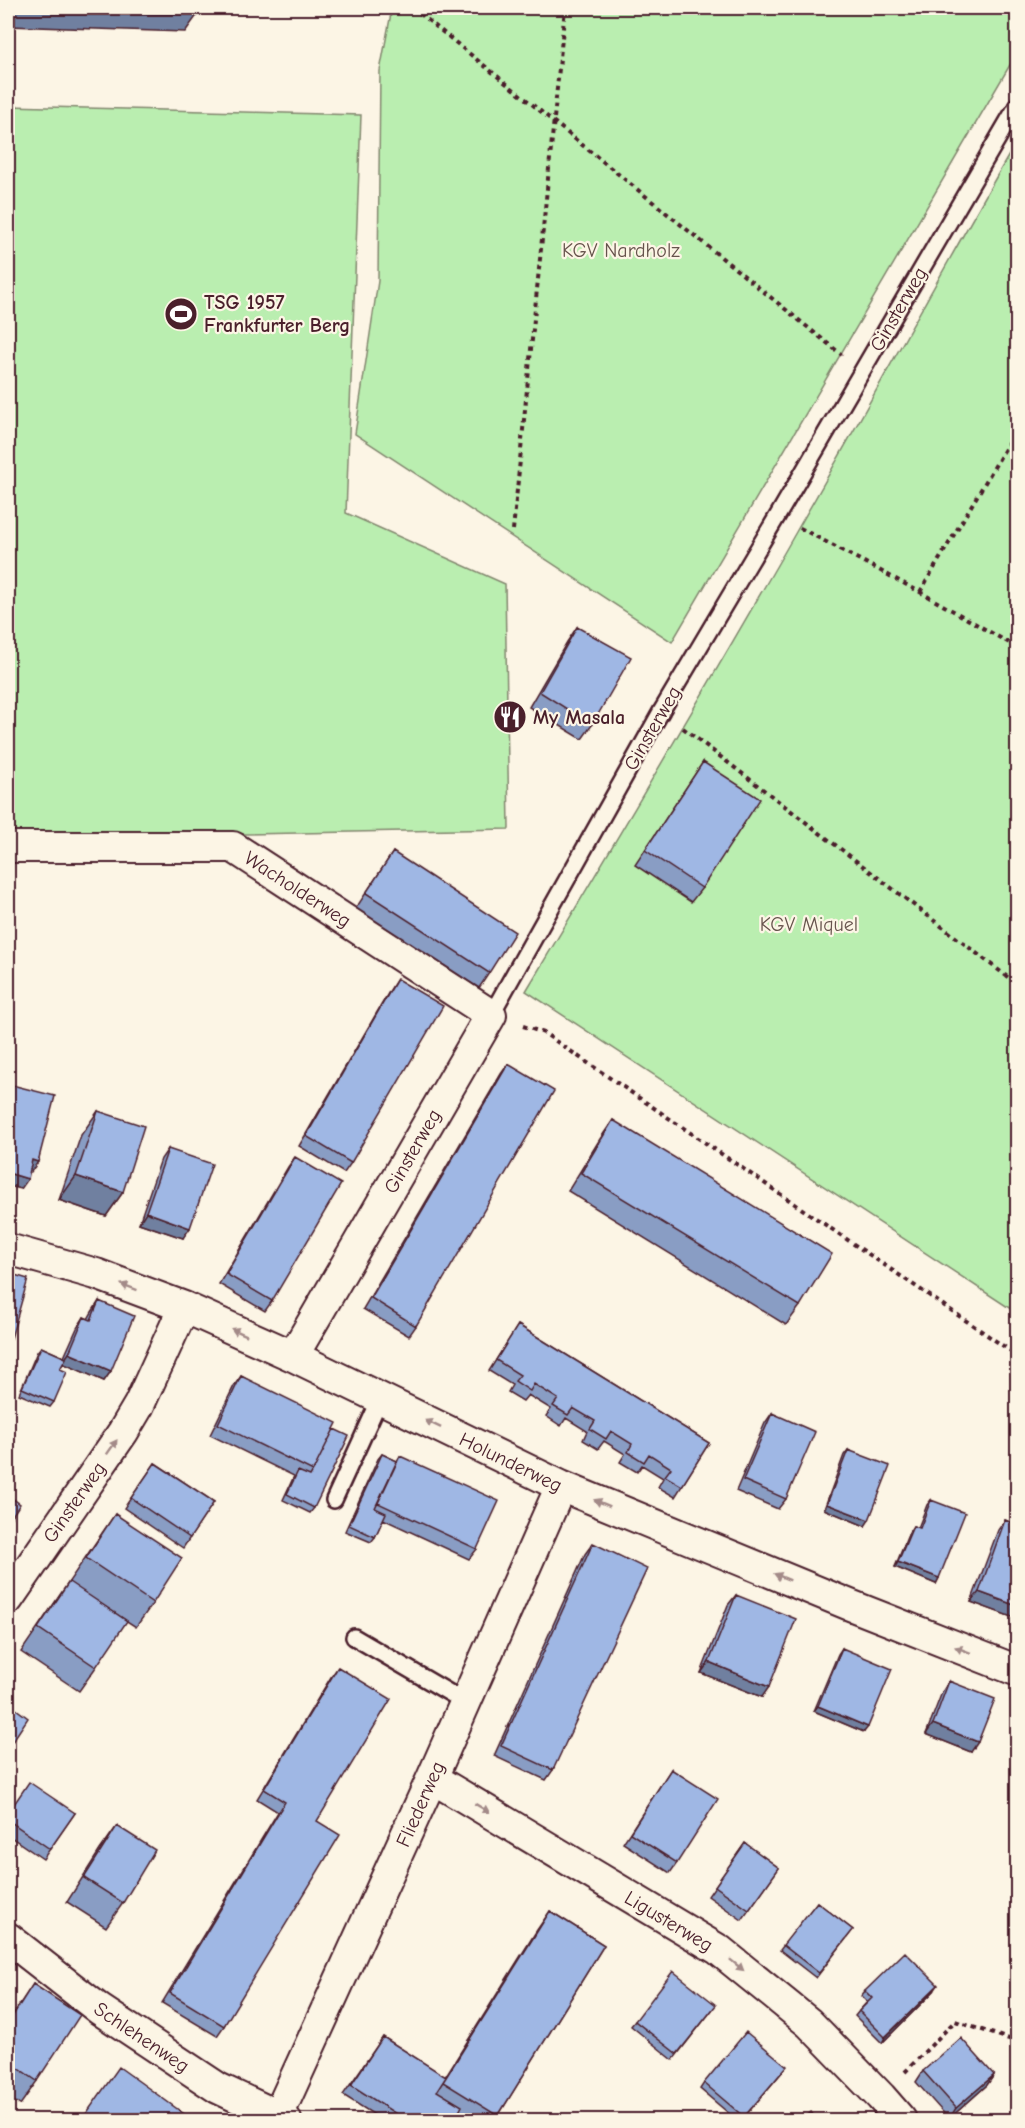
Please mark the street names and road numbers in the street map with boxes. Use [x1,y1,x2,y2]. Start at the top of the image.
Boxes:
street label: Ginsterweg [865,263,932,356]
street label: Ginsterweg [619,682,686,775]
street label: Wacholderweg [240,846,355,932]
street label: Ginsterweg [379,1105,446,1198]
street label: Holunderweg [456,1428,566,1497]
street label: Ginsterweg [38,1457,111,1547]
street label: Fliederweg [391,1758,450,1851]
street label: Ligusterweg [620,1886,717,1957]
street label: Schlehenweg [90,1997,194,2078]

